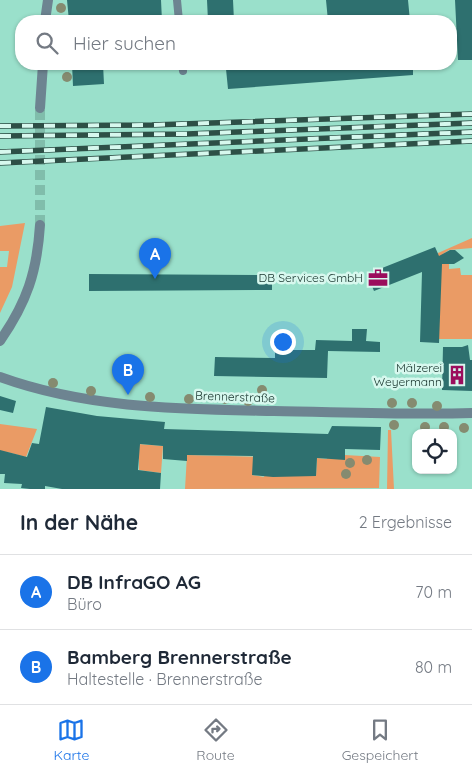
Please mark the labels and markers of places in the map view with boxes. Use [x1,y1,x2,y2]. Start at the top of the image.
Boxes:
pin: A [139,238,171,279]
office icon: DB Services GmbH [367,267,389,289]
place label: DB Services GmbH [259,270,363,285]
pin: B [112,354,144,395]
place label: Mälzerei Weyermann [374,360,442,389]
building icon: Mälzerei Weyermann [446,364,468,386]

